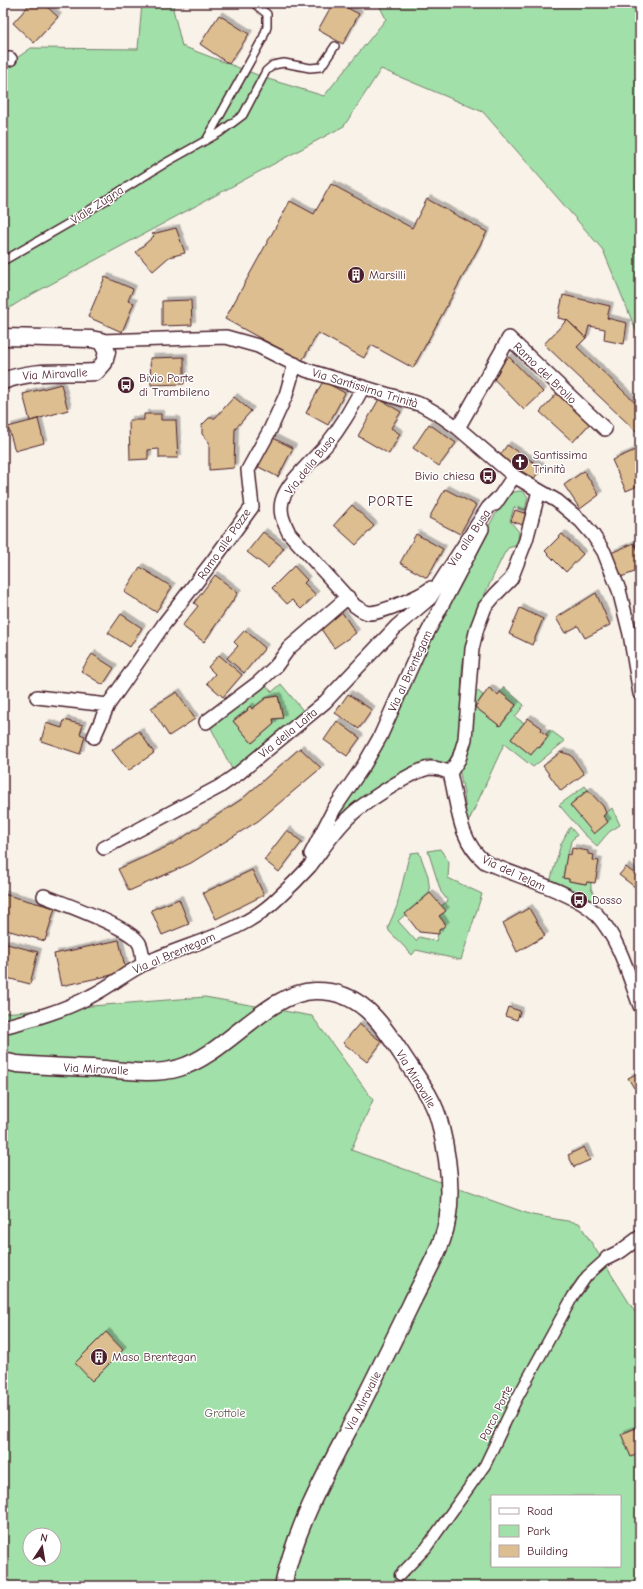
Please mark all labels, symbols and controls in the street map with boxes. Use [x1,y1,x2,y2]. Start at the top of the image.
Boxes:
street label: Viale Zugna [68,183,126,227]
building icon: Marsilli [346,265,366,285]
place label: Marsilli [369,268,406,282]
street label: Ramo del Broilo [510,339,580,407]
street label: Via Miravalle [22,365,88,383]
street label: Via Santissima Trinità [310,365,420,411]
place label: Bivio Porte di Trambileno [139,371,210,399]
bus stop icon: Bivio Porte di Trambileno [116,375,136,395]
street label: Via della Busa [282,433,338,497]
place label: Santissima Trinità [533,448,587,476]
church icon: Santissima Trinità [510,452,530,472]
bus stop icon: Bivio chiesa [478,466,498,486]
place label: Bivio chiesa [415,469,475,483]
district label: PORTE [368,493,414,510]
street label: Ramo alle Pozze [194,506,254,582]
street label: Via alla Busa [445,507,493,569]
street label: Via al Brentegam [385,628,435,714]
street label: Via della Laita [256,705,320,761]
street label: Via del Telam [480,852,548,894]
bus stop icon: Dosso [569,890,589,910]
place label: Dosso [592,893,622,907]
street label: Via al Brentegam [131,929,217,977]
street label: Via Miravalle [393,1047,439,1111]
street label: Via Miravalle [63,1060,129,1078]
building icon: Maso Brentegan [89,1347,109,1367]
place label: Maso Brentegan [112,1350,196,1364]
street label: Via Miravalle [342,1369,384,1433]
street label: Parco Porte [477,1383,515,1443]
park label: Grottole [205,1406,245,1420]
legend [491,1495,621,1567]
text: Road [527,1504,553,1518]
text: Park [527,1524,550,1538]
north arrow [22,1527,62,1567]
text: N [39,1531,49,1545]
text: Building [527,1544,568,1558]

